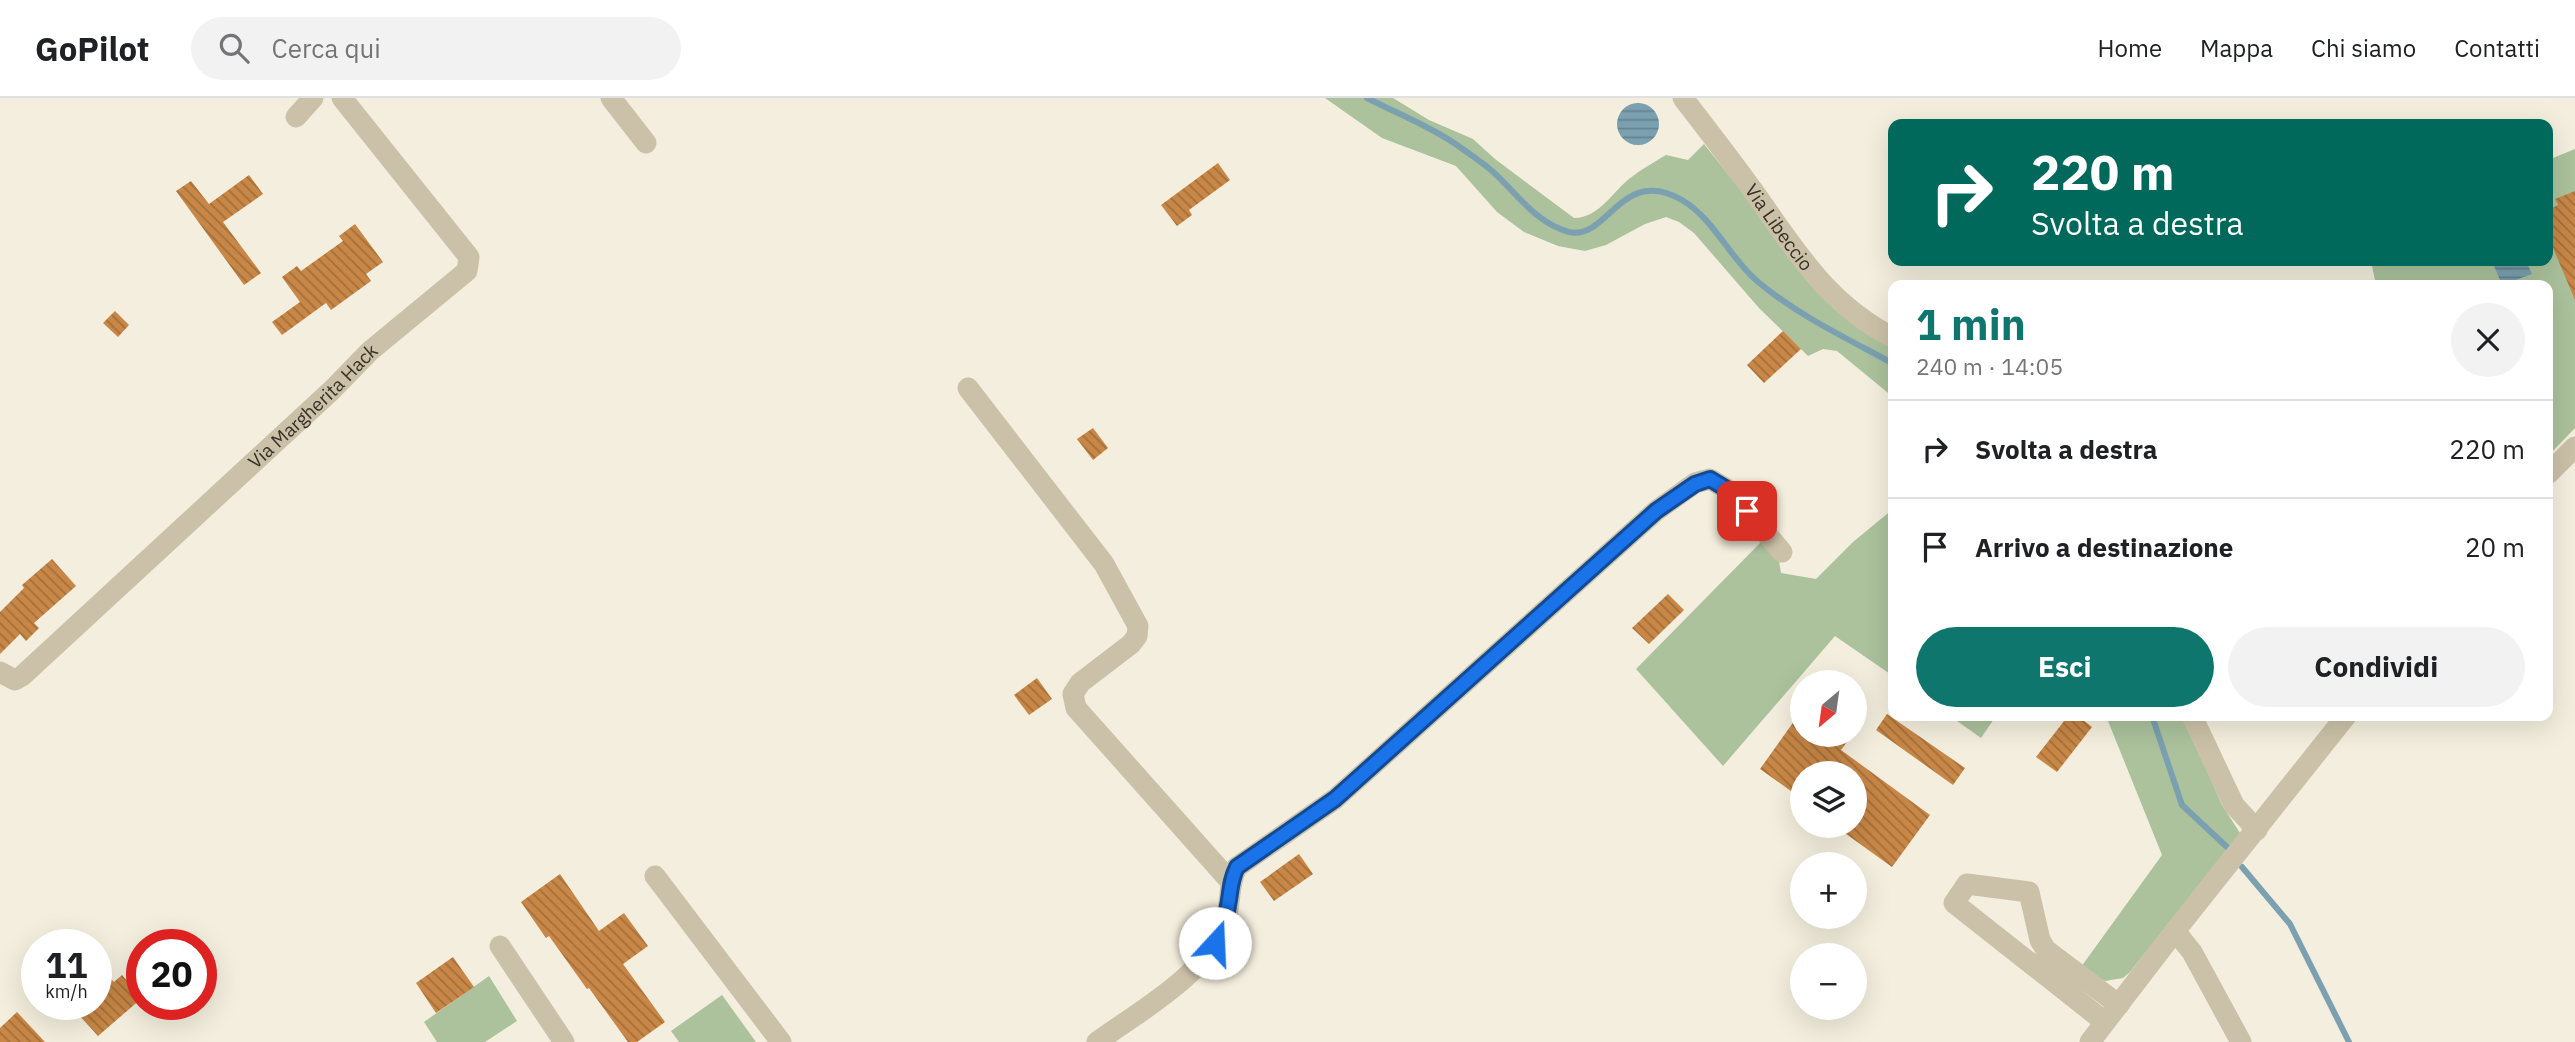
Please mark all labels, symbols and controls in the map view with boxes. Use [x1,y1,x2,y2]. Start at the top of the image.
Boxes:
search box [191,17,681,80]
text: GoPilot [35,27,149,70]
icon: search [215,29,253,67]
text: Cerca qui [271,31,381,65]
text: Home [2098,32,2162,64]
text: Mappa [2200,32,2273,64]
text: Chi siamo [2311,32,2416,64]
text: Contatti [2454,32,2540,64]
text: 220 m [2031,140,2175,203]
icon: right [1916,147,2007,238]
street label: Via Libeccio [1740,179,1818,275]
text: Svolta a destra [2031,202,2243,244]
text: 1 min [1916,297,2026,352]
button: close [2451,303,2525,377]
street label: Via Margherita Hack [243,338,382,474]
text: 240 m · 14:05 [1916,351,2063,381]
icon: right [1916,430,1954,468]
text: Svolta a destra [1975,432,2157,466]
text: 220 m [2449,432,2525,466]
pin [1717,481,1777,541]
icon: arrive [1728,492,1766,530]
icon: arrive [1916,528,1954,566]
text: Arrivo a destinazione [1975,530,2233,564]
text: 20 m [2465,530,2525,564]
button: Esci [1916,627,2214,707]
button: Condividi [2228,627,2525,707]
north arrow [1790,670,1867,747]
map controls [1790,670,1867,1020]
button: layers [1790,761,1867,838]
button: + [1790,852,1867,929]
position arrow [1178,906,1252,980]
speed limit sign: 20 [126,929,217,1020]
text: 11 [45,942,88,988]
button: − [1790,943,1867,1020]
text: km/h [45,980,88,1003]

